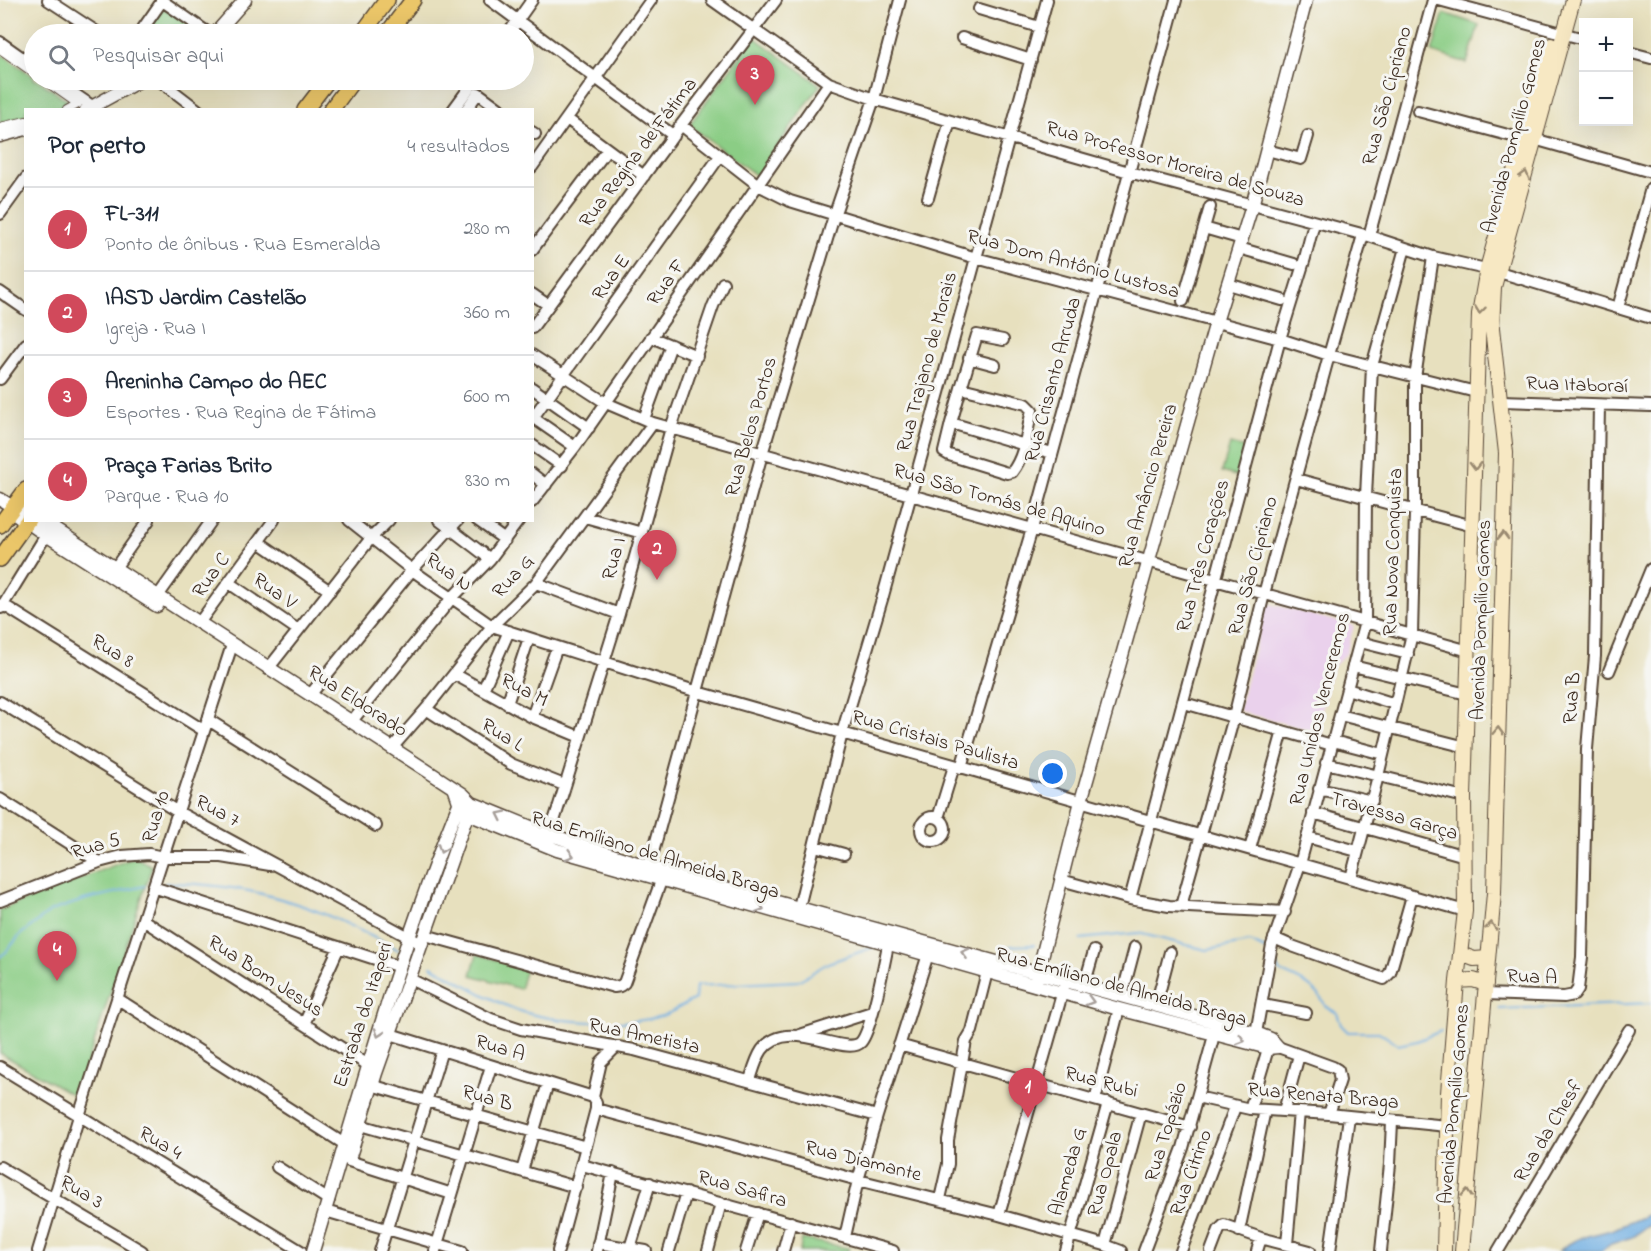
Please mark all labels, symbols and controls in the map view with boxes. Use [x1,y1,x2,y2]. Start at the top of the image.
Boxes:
map controls [1579,18,1633,126]
button: + [1579,18,1633,72]
street label: Rua São Cipriano [1355,23,1421,169]
search box [24,24,534,90]
street label: Avenida Pompílio Gomes [1475,35,1555,237]
icon: search [45,41,78,74]
text: Pesquisar aqui [93,41,224,73]
pin: 3 [736,56,774,105]
street label: Rua Regina de Fátima [573,72,706,235]
button: − [1579,72,1633,126]
street label: Rua Professor Moreira de Souza [1042,114,1308,216]
text: Por perto [48,128,146,166]
text: 4 resultados [407,133,510,162]
one-way arrow [1517,170,1530,180]
text: FL-311 [105,199,159,231]
text: 1 [64,215,71,244]
text: 280 m [463,215,510,244]
street label: Rua Dom Antônio Lustosa [963,223,1183,307]
text: Ponto de ônibus · Rua Esmeralda [105,231,381,260]
street label: Rua E [586,249,638,307]
street label: Rua F [640,254,694,312]
street label: Rua Trajano de Morais [890,269,966,455]
text: IASD Jardim Castelão [105,283,307,315]
street label: Rua Crisanto Arruda [1018,294,1090,466]
text: 2 [63,299,72,328]
text: 360 m [464,299,510,328]
one-way arrow [1474,306,1487,315]
text: Igreja · Rua I [105,315,206,344]
street label: Rua Belos Portos [718,354,786,500]
text: Areninha Campo do AEC [105,367,327,399]
street label: Rua Itaboraí [1526,370,1628,402]
text: 3 [63,383,72,412]
text: 600 m [463,383,510,412]
text: Esportes · Rua Regina de Fátima [105,399,376,428]
street label: Rua Amâncio Pereira [1112,400,1186,572]
text: Praça Farias Brito [105,451,272,483]
street label: Rua São Tomás de Aquino [889,457,1109,545]
one-way arrow [1469,462,1481,471]
text: 4 [63,467,72,496]
text: 830 m [465,467,510,496]
street label: Rua Nova Conquista [1377,468,1411,636]
street label: Rua Três Corações [1170,476,1238,636]
text: Parque · Rua 10 [105,483,229,512]
street label: Rua São Cipriano [1221,493,1287,639]
street label: Avenida Pompílio Gomes [1464,519,1500,721]
pin: 2 [638,530,676,580]
one-way arrow [1497,532,1510,541]
street label: Rua I [595,534,635,584]
street label: Rua N [419,546,477,600]
street label: Rua C [186,548,238,604]
street label: Rua G [486,549,542,605]
street label: Rua V [246,566,302,618]
street label: Rua Unidos Venceremos [1283,609,1359,809]
street label: Rua 8 [85,628,139,676]
street label: Rua Eldorado [301,659,413,745]
street label: Rua M [495,667,553,715]
street label: Rua B [1556,671,1590,725]
street label: Rua Cristais Paulista [848,703,1022,779]
street label: Rua L [475,712,530,760]
one-way arrow [1492,727,1504,736]
your location [1038,759,1067,788]
street label: Travessa Garça [1327,785,1461,849]
street label: Rua 10 [135,787,179,847]
street label: Rua 7 [190,788,244,836]
street label: Rua Emíliano de Almeida Braga [527,804,783,909]
one-way arrow [497,810,508,822]
street label: Rua 5 [68,826,124,868]
one-way arrow [437,842,449,853]
one-way arrow [564,848,575,860]
one-way arrow [755,901,765,914]
one-way arrow [1484,921,1497,930]
street label: Rua Bom Jesus [201,929,329,1025]
pin: 4 [38,932,76,981]
street label: Estrada do Itaperi [327,938,401,1092]
street label: Rua Emíliano de Almeida Braga [992,941,1250,1036]
one-way arrow [960,948,970,961]
street label: Rua A [1506,963,1558,993]
one-way arrow [1084,994,1094,1006]
street label: Avenida Pompílio Gomes [1432,1003,1478,1205]
street label: Rua Ametista [586,1011,702,1063]
one-way arrow [373,1027,386,1038]
street label: Rua A [472,1028,528,1070]
one-way arrow [1236,1033,1246,1046]
street label: Rua Rubi [1061,1059,1141,1107]
pin: 1 [1008,1068,1048,1118]
street label: Rua da Chesf [1507,1075,1591,1188]
street label: Rua Renata Braga [1246,1076,1400,1119]
street label: Rua B [458,1078,516,1120]
street label: Rua Topázio [1138,1079,1196,1185]
street label: Rua 4 [133,1120,187,1168]
street label: Alameda G [1043,1124,1095,1220]
street label: Rua Citrino [1163,1126,1221,1220]
street label: Rua Opala [1081,1128,1131,1220]
street label: Rua Diamante [802,1134,924,1190]
street label: Rua Safira [694,1163,790,1217]
street label: Rua 3 [54,1169,108,1217]
one-way arrow [1460,1188,1473,1197]

